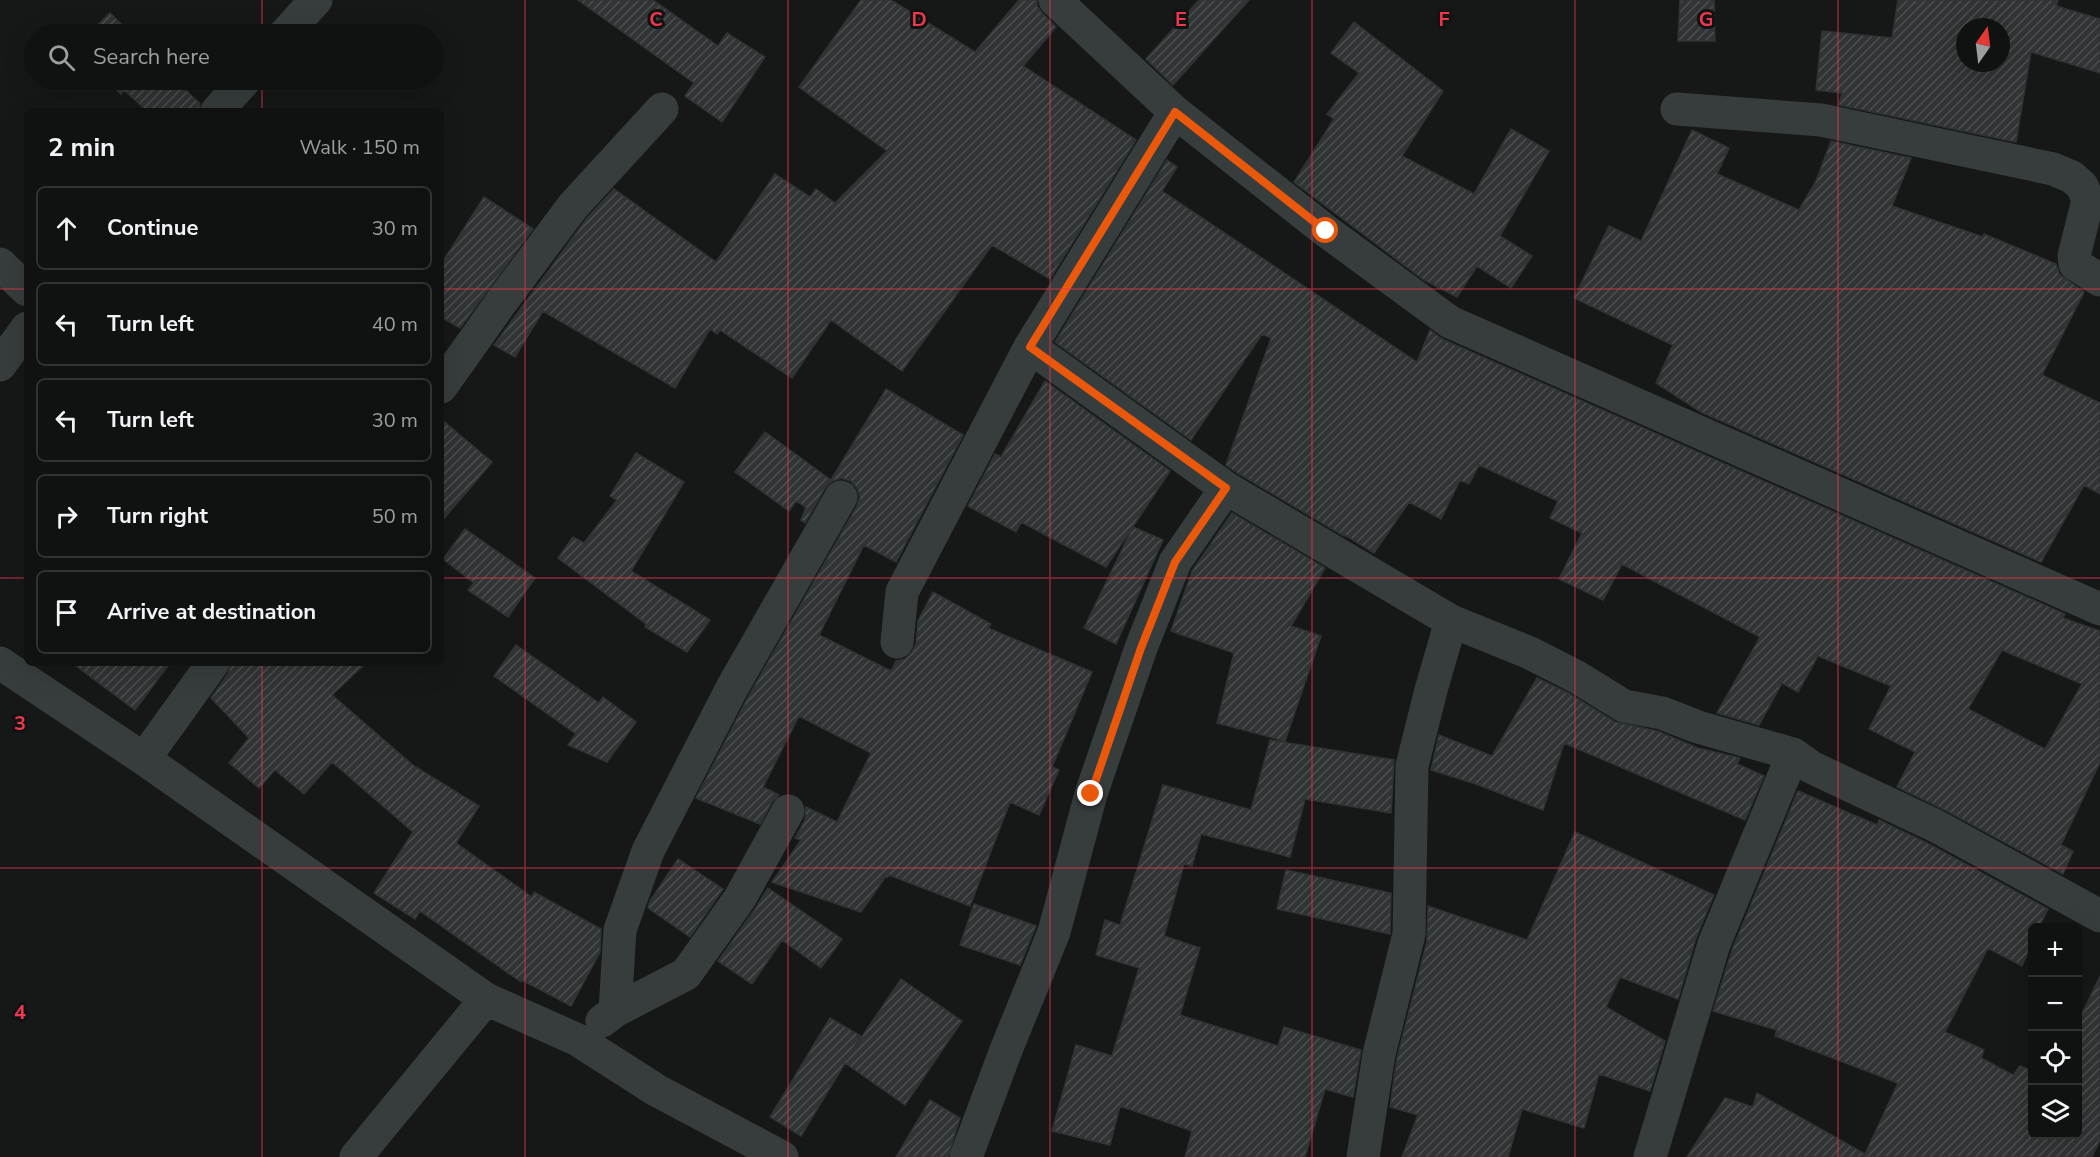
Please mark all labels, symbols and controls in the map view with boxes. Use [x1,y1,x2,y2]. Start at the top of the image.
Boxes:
text: C [649,6,663,33]
text: D [911,6,927,33]
text: E [1175,6,1187,33]
text: F [1438,6,1450,33]
text: G [1699,6,1713,33]
north arrow [1956,18,2010,72]
search box [24,24,444,90]
icon: search [45,41,78,74]
text: Search here [93,42,210,72]
text: 2 min [48,130,115,165]
text: Walk · 150 m [300,134,420,161]
icon: ahead [50,212,83,245]
text: Continue [107,213,198,243]
text: 30 m [372,215,418,242]
route start [1312,217,1338,243]
icon: left [50,308,83,341]
text: Turn left [107,309,194,339]
text: 40 m [372,311,418,338]
icon: left [50,404,83,437]
text: Turn left [107,405,194,435]
text: 30 m [372,407,418,434]
icon: right [50,500,83,533]
text: Turn right [107,501,208,531]
text: 50 m [372,503,418,530]
icon: arrive [50,596,83,629]
text: Arrive at destination [107,597,316,627]
text: 3 [14,710,26,737]
route end [1077,780,1103,806]
map controls [2028,923,2082,1139]
button: + [2028,923,2082,977]
button: − [2028,977,2082,1031]
text: 4 [14,999,26,1026]
button: locate [2028,1031,2082,1085]
button: layers [2028,1085,2082,1139]

